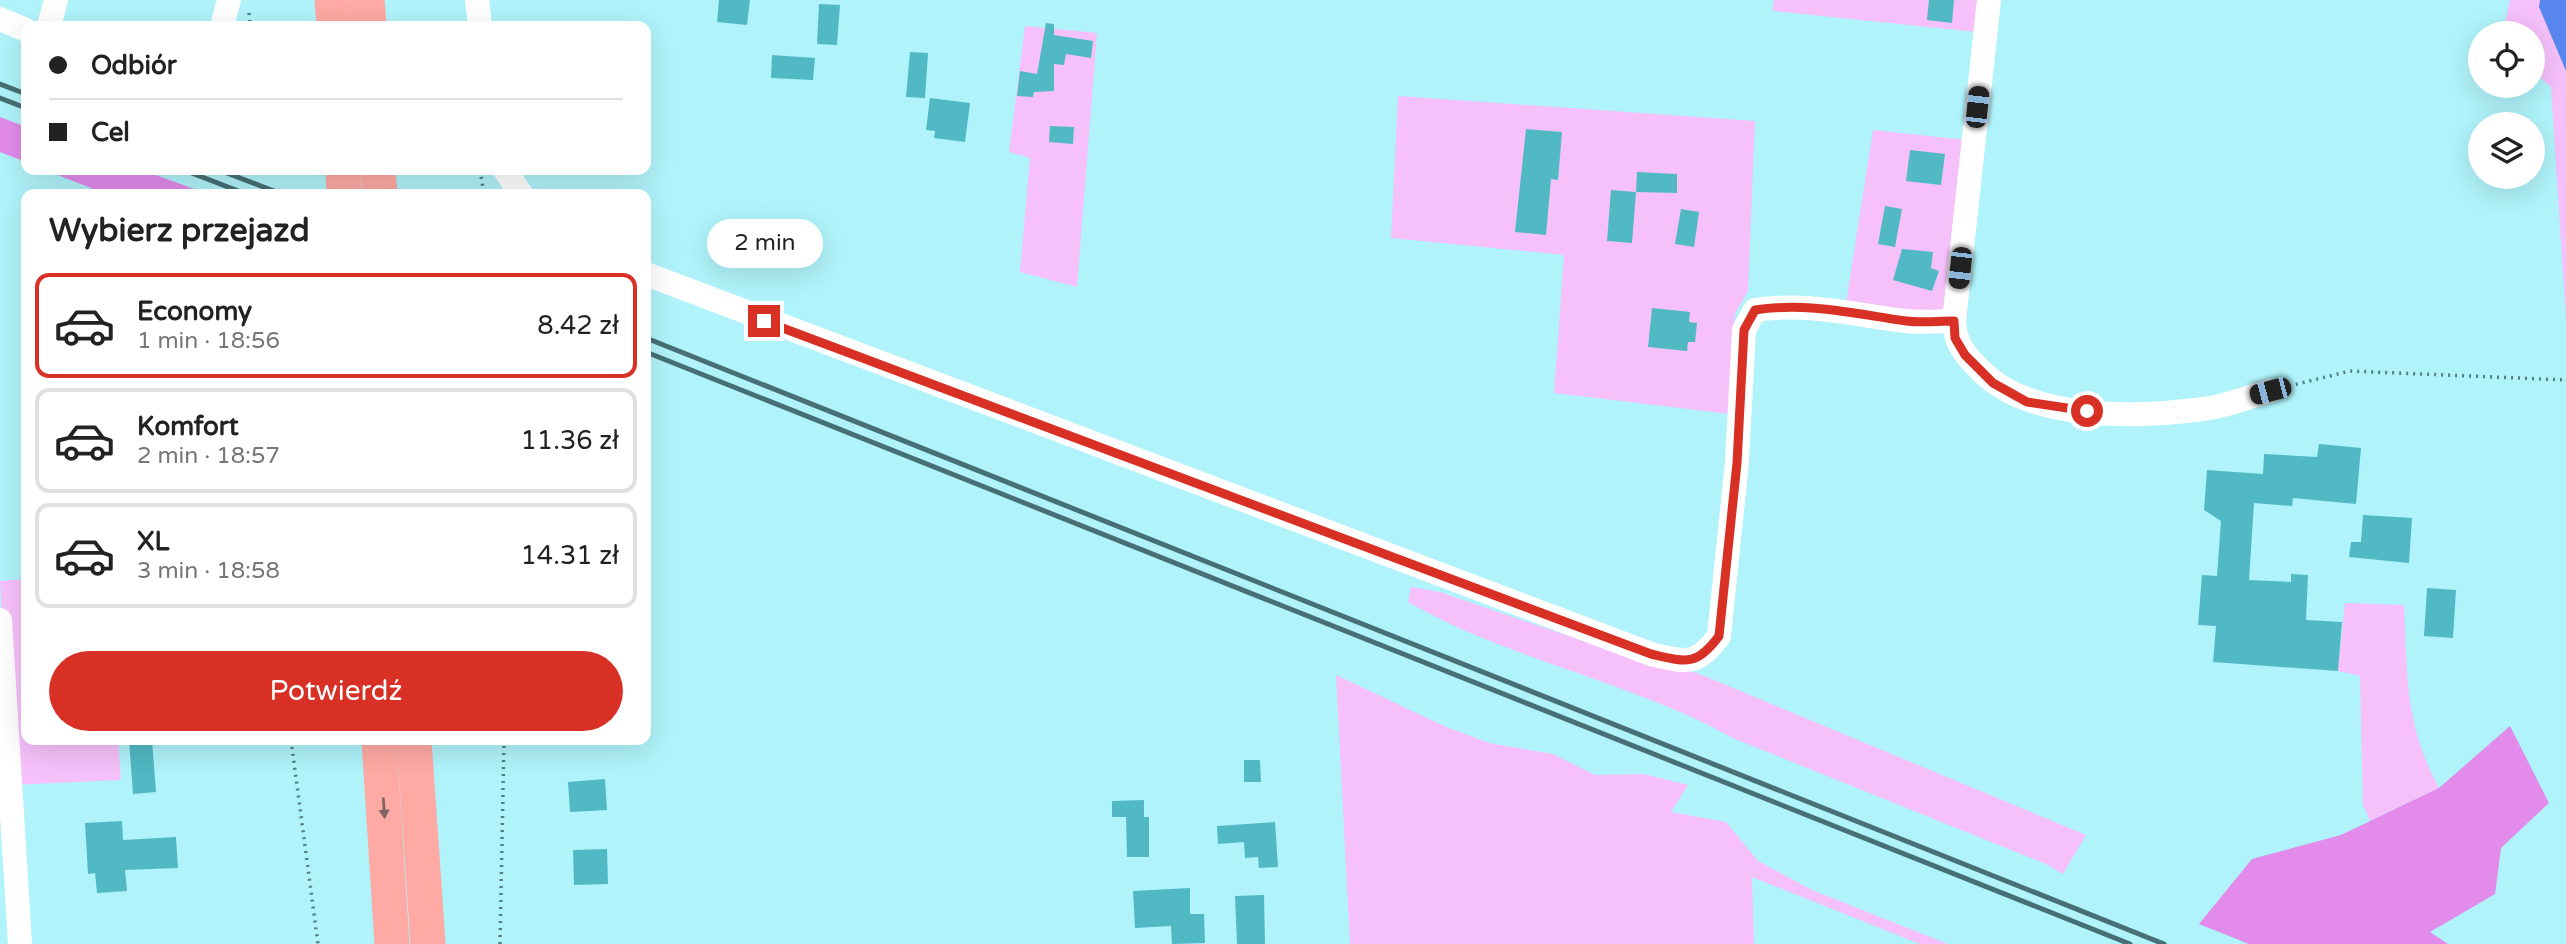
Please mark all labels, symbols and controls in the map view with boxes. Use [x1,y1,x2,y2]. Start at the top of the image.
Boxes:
map controls [2468,21,2545,189]
button: locate [2468,21,2545,98]
text: Odbiór [91,50,177,81]
car [1965,85,1990,129]
button: layers [2468,112,2545,189]
text: Cel [91,117,130,148]
text: Wybierz przejazd [49,212,310,250]
callout: 2 min [706,219,822,268]
text: 2 min [734,229,796,257]
car [1948,246,1973,290]
icon: car [53,294,116,357]
text: Economy [137,296,252,327]
route end [748,305,780,337]
text: 8.42 zł [537,310,619,341]
text: 1 min · 18:56 [137,327,280,355]
car [2247,375,2294,407]
route start [2071,395,2103,427]
icon: car [53,409,116,472]
text: Komfort [137,411,239,442]
text: 11.36 zł [520,425,619,456]
text: 2 min · 18:57 [137,442,280,470]
icon: car [53,524,116,587]
text: XL [137,526,169,557]
text: 14.31 zł [520,540,619,571]
text: 3 min · 18:58 [137,557,280,585]
button: Potwierdź [49,651,623,731]
one-way arrow [378,798,389,820]

